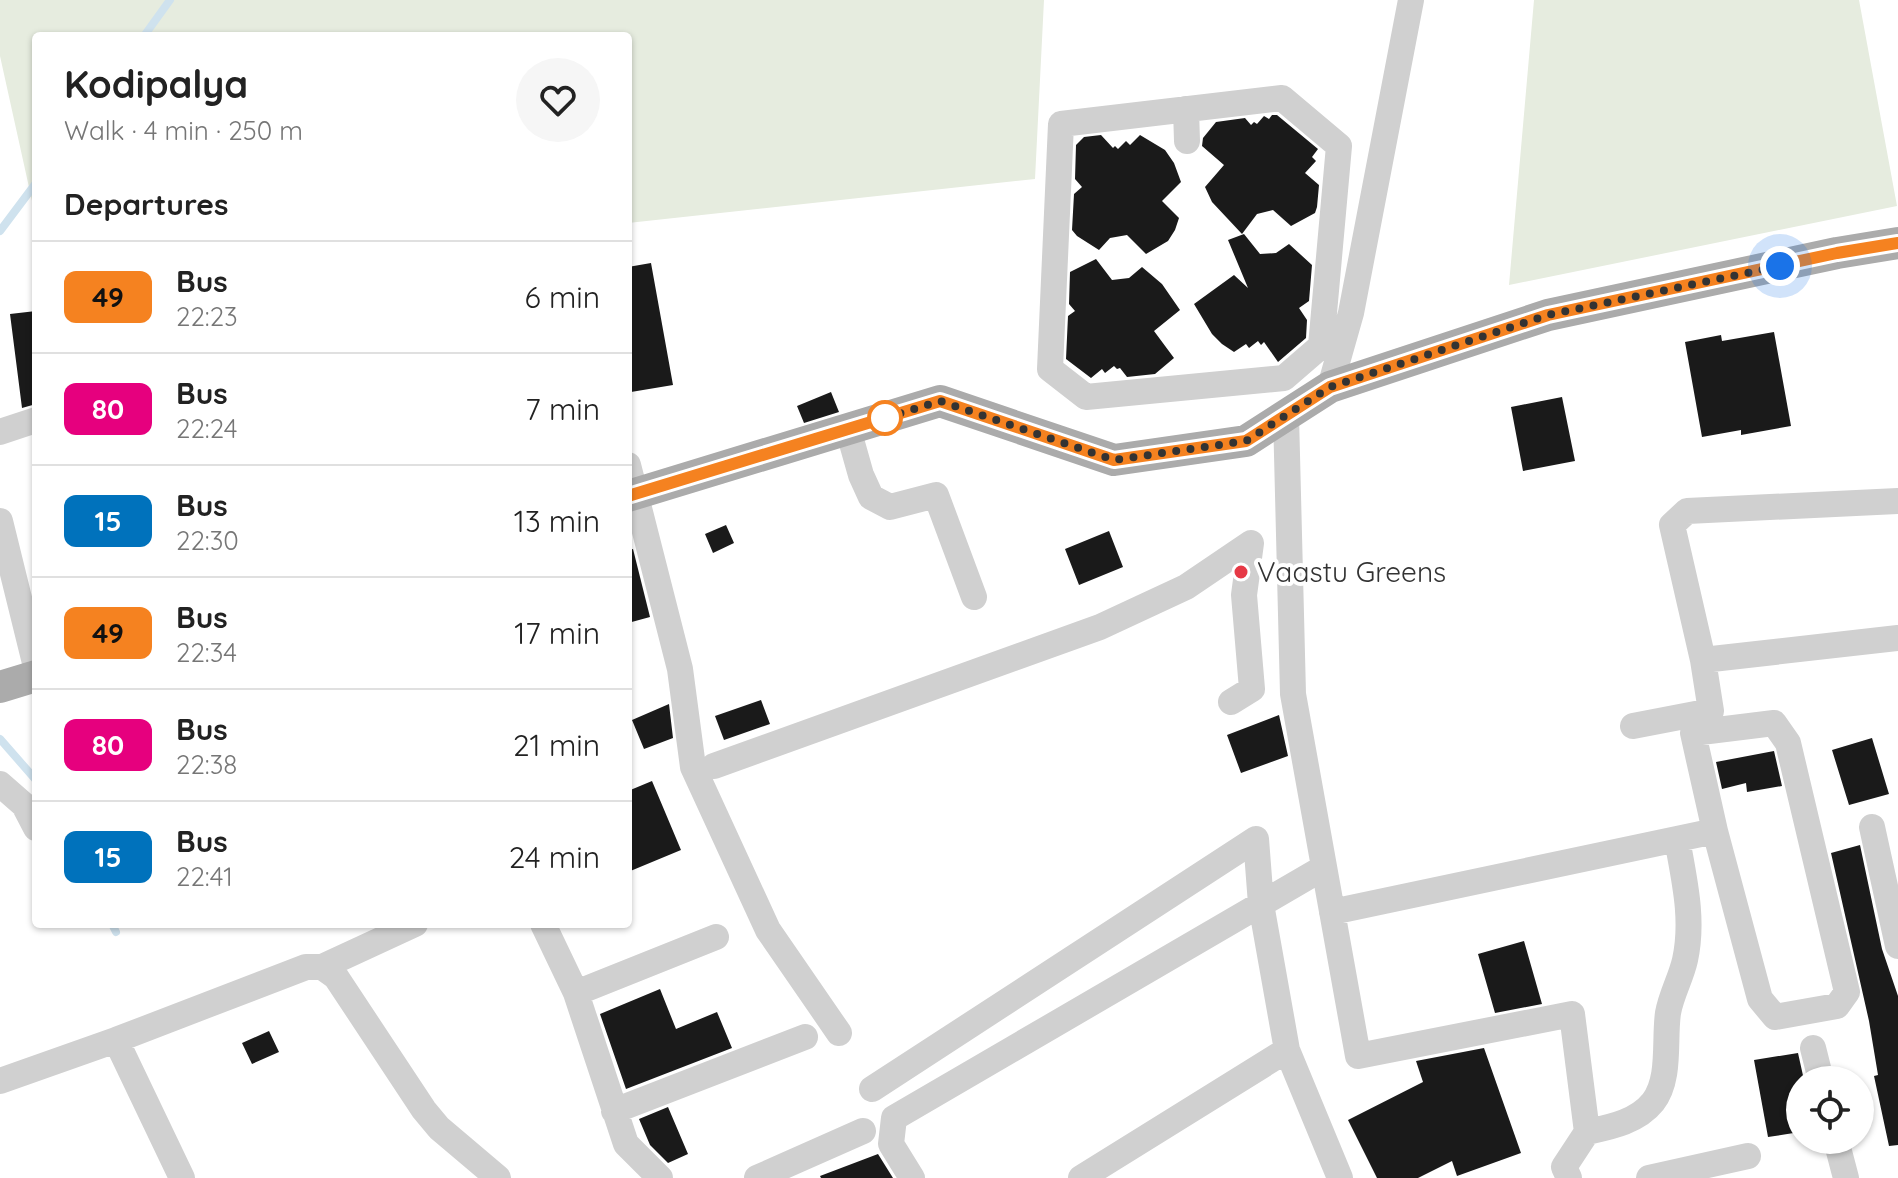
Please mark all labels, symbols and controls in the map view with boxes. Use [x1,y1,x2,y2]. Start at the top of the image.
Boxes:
button: heart [516,58,600,142]
text: Kodipalya [64,60,248,108]
text: Walk · 4 min · 250 m [64,114,303,147]
text: Departures [64,185,229,223]
your location [1760,246,1800,286]
text: Bus [176,262,228,300]
text: 6 min [525,278,600,316]
text: 49 [92,279,124,314]
text: 22:23 [176,300,238,333]
text: Bus [176,374,228,412]
text: 7 min [525,390,600,428]
text: 80 [92,391,124,426]
unlabelled marker [868,401,902,435]
text: 22:24 [176,412,237,445]
text: Bus [176,486,228,524]
text: 13 min [514,502,600,540]
text: 15 [94,503,122,538]
text: 22:30 [176,524,239,557]
place label: Vaastu Greens [1257,554,1446,589]
marker: Vaastu Greens [1232,563,1250,581]
text: Bus [176,598,228,636]
text: 17 min [514,614,600,652]
text: 49 [92,615,124,650]
text: 22:34 [176,636,237,669]
text: Bus [176,710,228,748]
text: 21 min [513,726,600,764]
text: 80 [92,727,124,762]
text: 22:38 [176,748,237,781]
text: Bus [176,822,228,860]
text: 24 min [509,838,600,876]
text: 15 [94,839,122,874]
text: 22:41 [176,860,233,893]
map controls [1786,1066,1874,1154]
button: locate [1786,1066,1874,1154]

